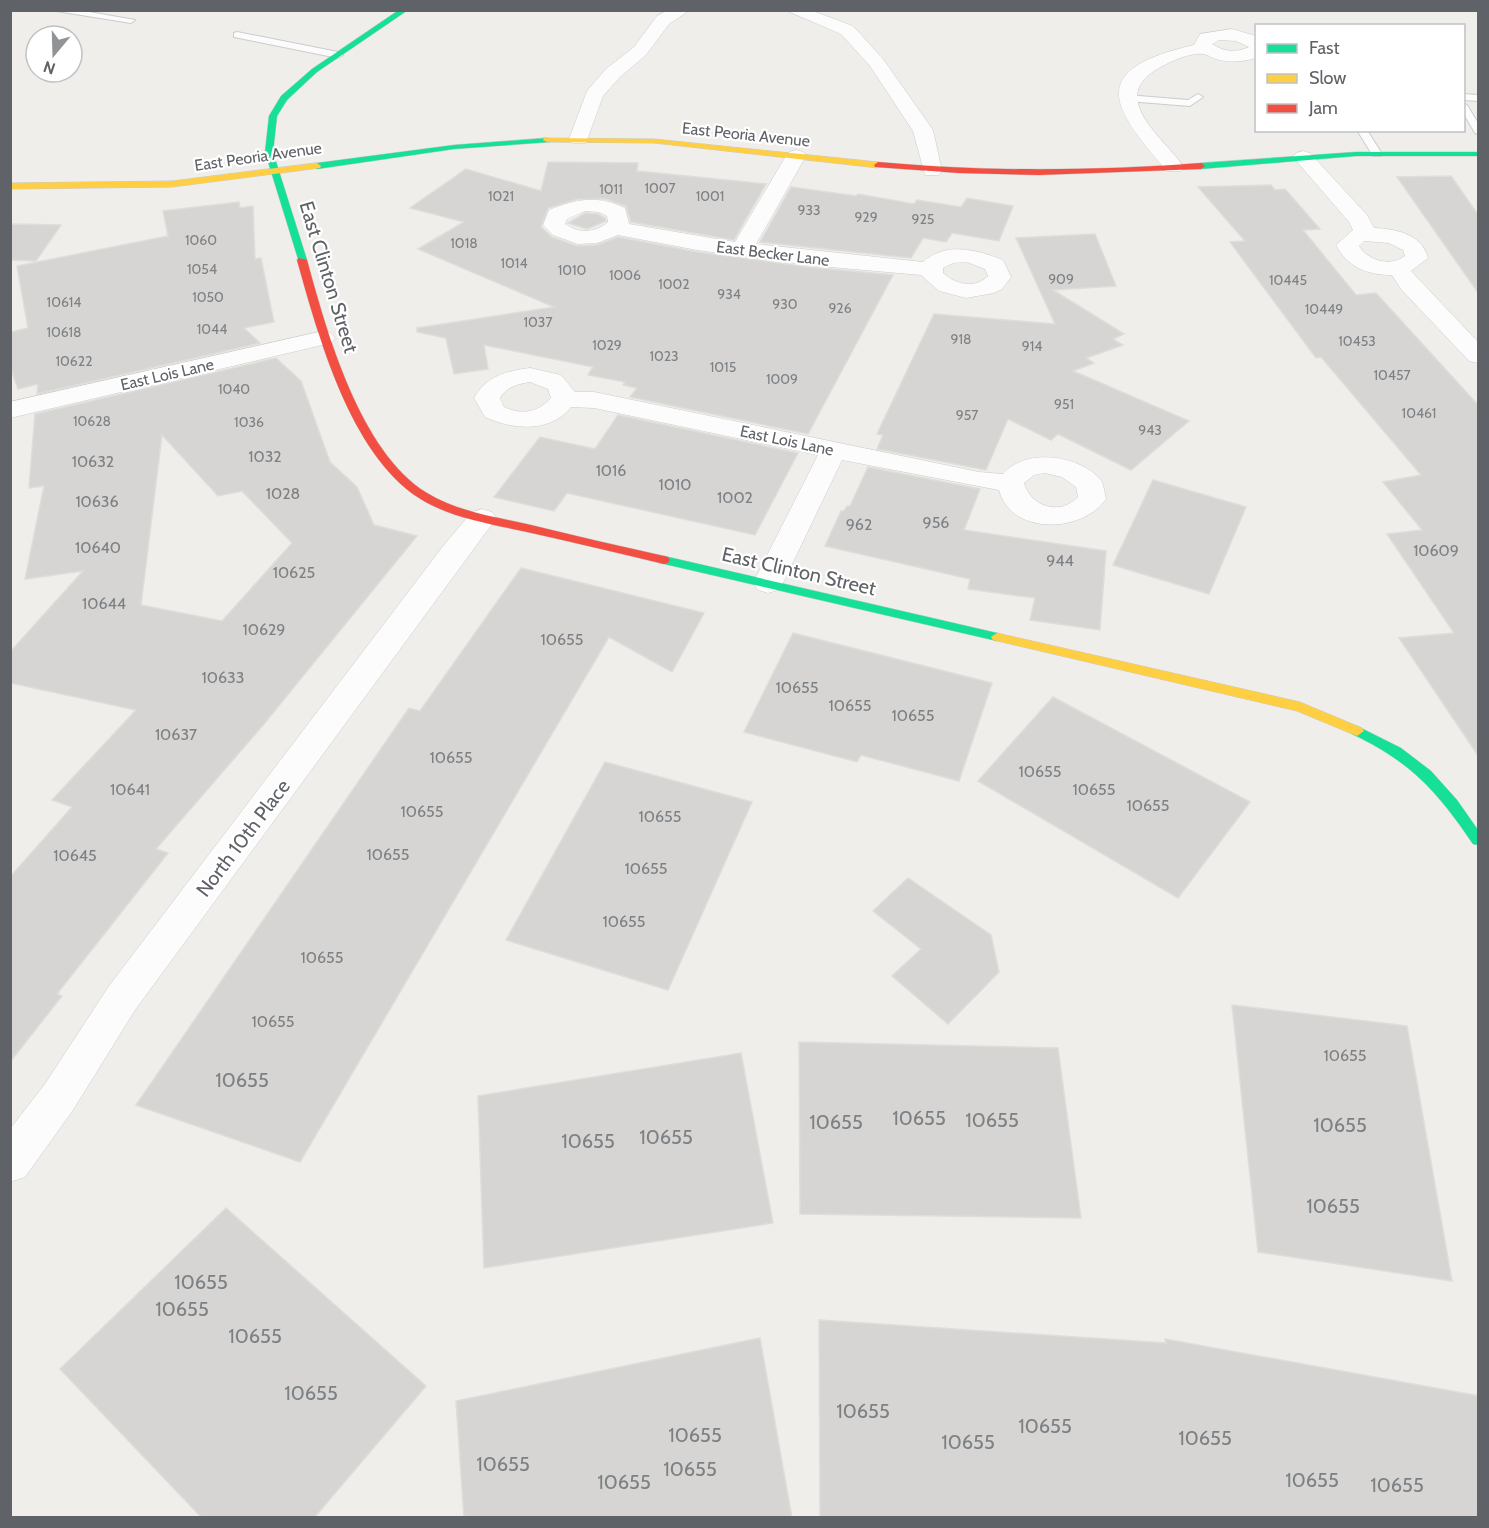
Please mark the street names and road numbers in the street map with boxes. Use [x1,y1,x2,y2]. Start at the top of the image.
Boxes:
street label: East Peoria Avenue [681,118,811,151]
street label: East Peoria Avenue [193,138,323,175]
street label: East Clinton Street [295,198,364,356]
street label: East Becker Lane [715,237,831,270]
street label: East Lois Lane [119,355,216,394]
street label: East Lois Lane [738,421,835,460]
street label: East Clinton Street [720,542,879,600]
street label: North 10th Place [191,775,295,901]

